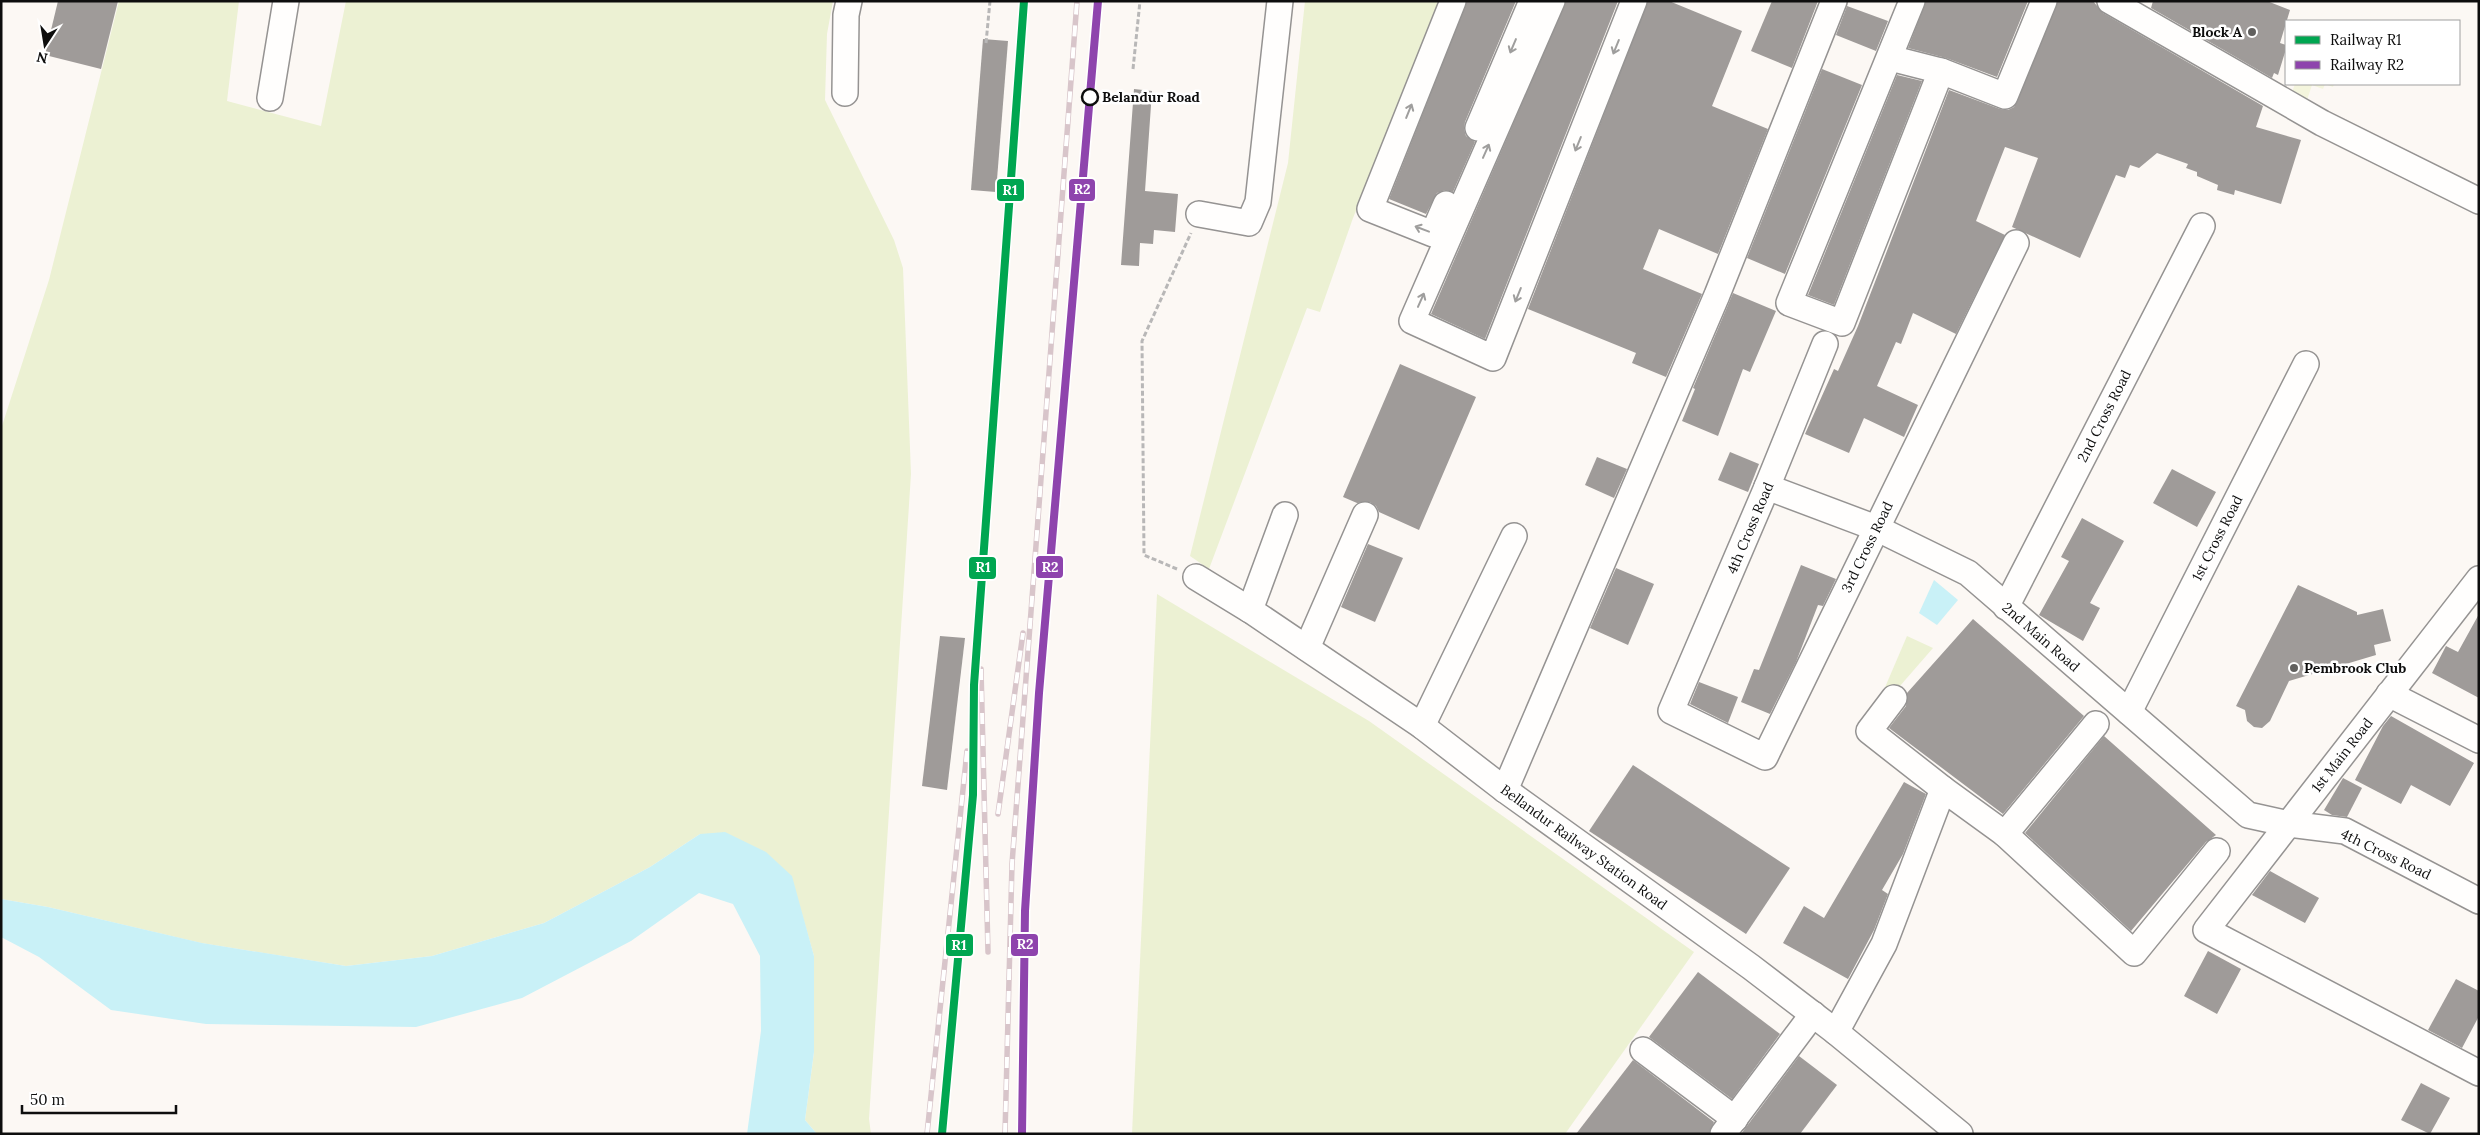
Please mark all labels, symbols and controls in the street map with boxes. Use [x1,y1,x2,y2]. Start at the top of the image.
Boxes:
north arrow [20,20,70,70]
legend [2285,20,2460,85]
place label: Block A [2192,23,2243,41]
marker: Block A [2246,26,2258,38]
text: Railway R1 [2330,30,2402,49]
one-way arrow [1507,38,1517,53]
one-way arrow [1611,39,1620,54]
text: N [35,48,49,68]
text: Railway R2 [2330,55,2404,74]
marker: Belandur Road [1081,88,1099,106]
place label: Belandur Road [1102,88,1200,106]
one-way arrow [1405,104,1414,119]
one-way arrow [1573,136,1582,151]
one-way arrow [1482,144,1492,159]
line badge: R1 [996,178,1025,202]
line badge: R2 [1068,178,1096,202]
text: R2 [1073,180,1091,198]
text: R1 [1002,181,1018,199]
one-way arrow [1415,224,1430,233]
one-way arrow [1513,287,1522,302]
one-way arrow [1416,293,1426,308]
street label: 2nd Cross Road [2073,367,2135,465]
street label: 4th Cross Road [1723,479,1777,577]
street label: 1st Cross Road [2188,492,2246,584]
street label: 3rd Cross Road [1837,499,1897,595]
line badge: R2 [1035,555,1064,579]
line badge: R1 [968,556,997,580]
text: R1 [975,558,991,576]
text: R2 [1041,558,1059,576]
street label: 2nd Main Road [1999,598,2083,676]
place label: Pembrook Club [2304,659,2406,677]
marker: Pembrook Club [2288,662,2300,674]
street label: 1st Main Road [2307,714,2377,796]
street label: Bellandur Railway Station Road [1497,780,1671,914]
street label: 4th Cross Road [2338,824,2434,884]
line badge: R1 [945,933,974,957]
line badge: R2 [1010,933,1039,957]
text: R2 [1016,935,1034,953]
text: R1 [951,936,967,954]
scale bar [22,1082,176,1114]
text: 50 m [30,1090,65,1109]

